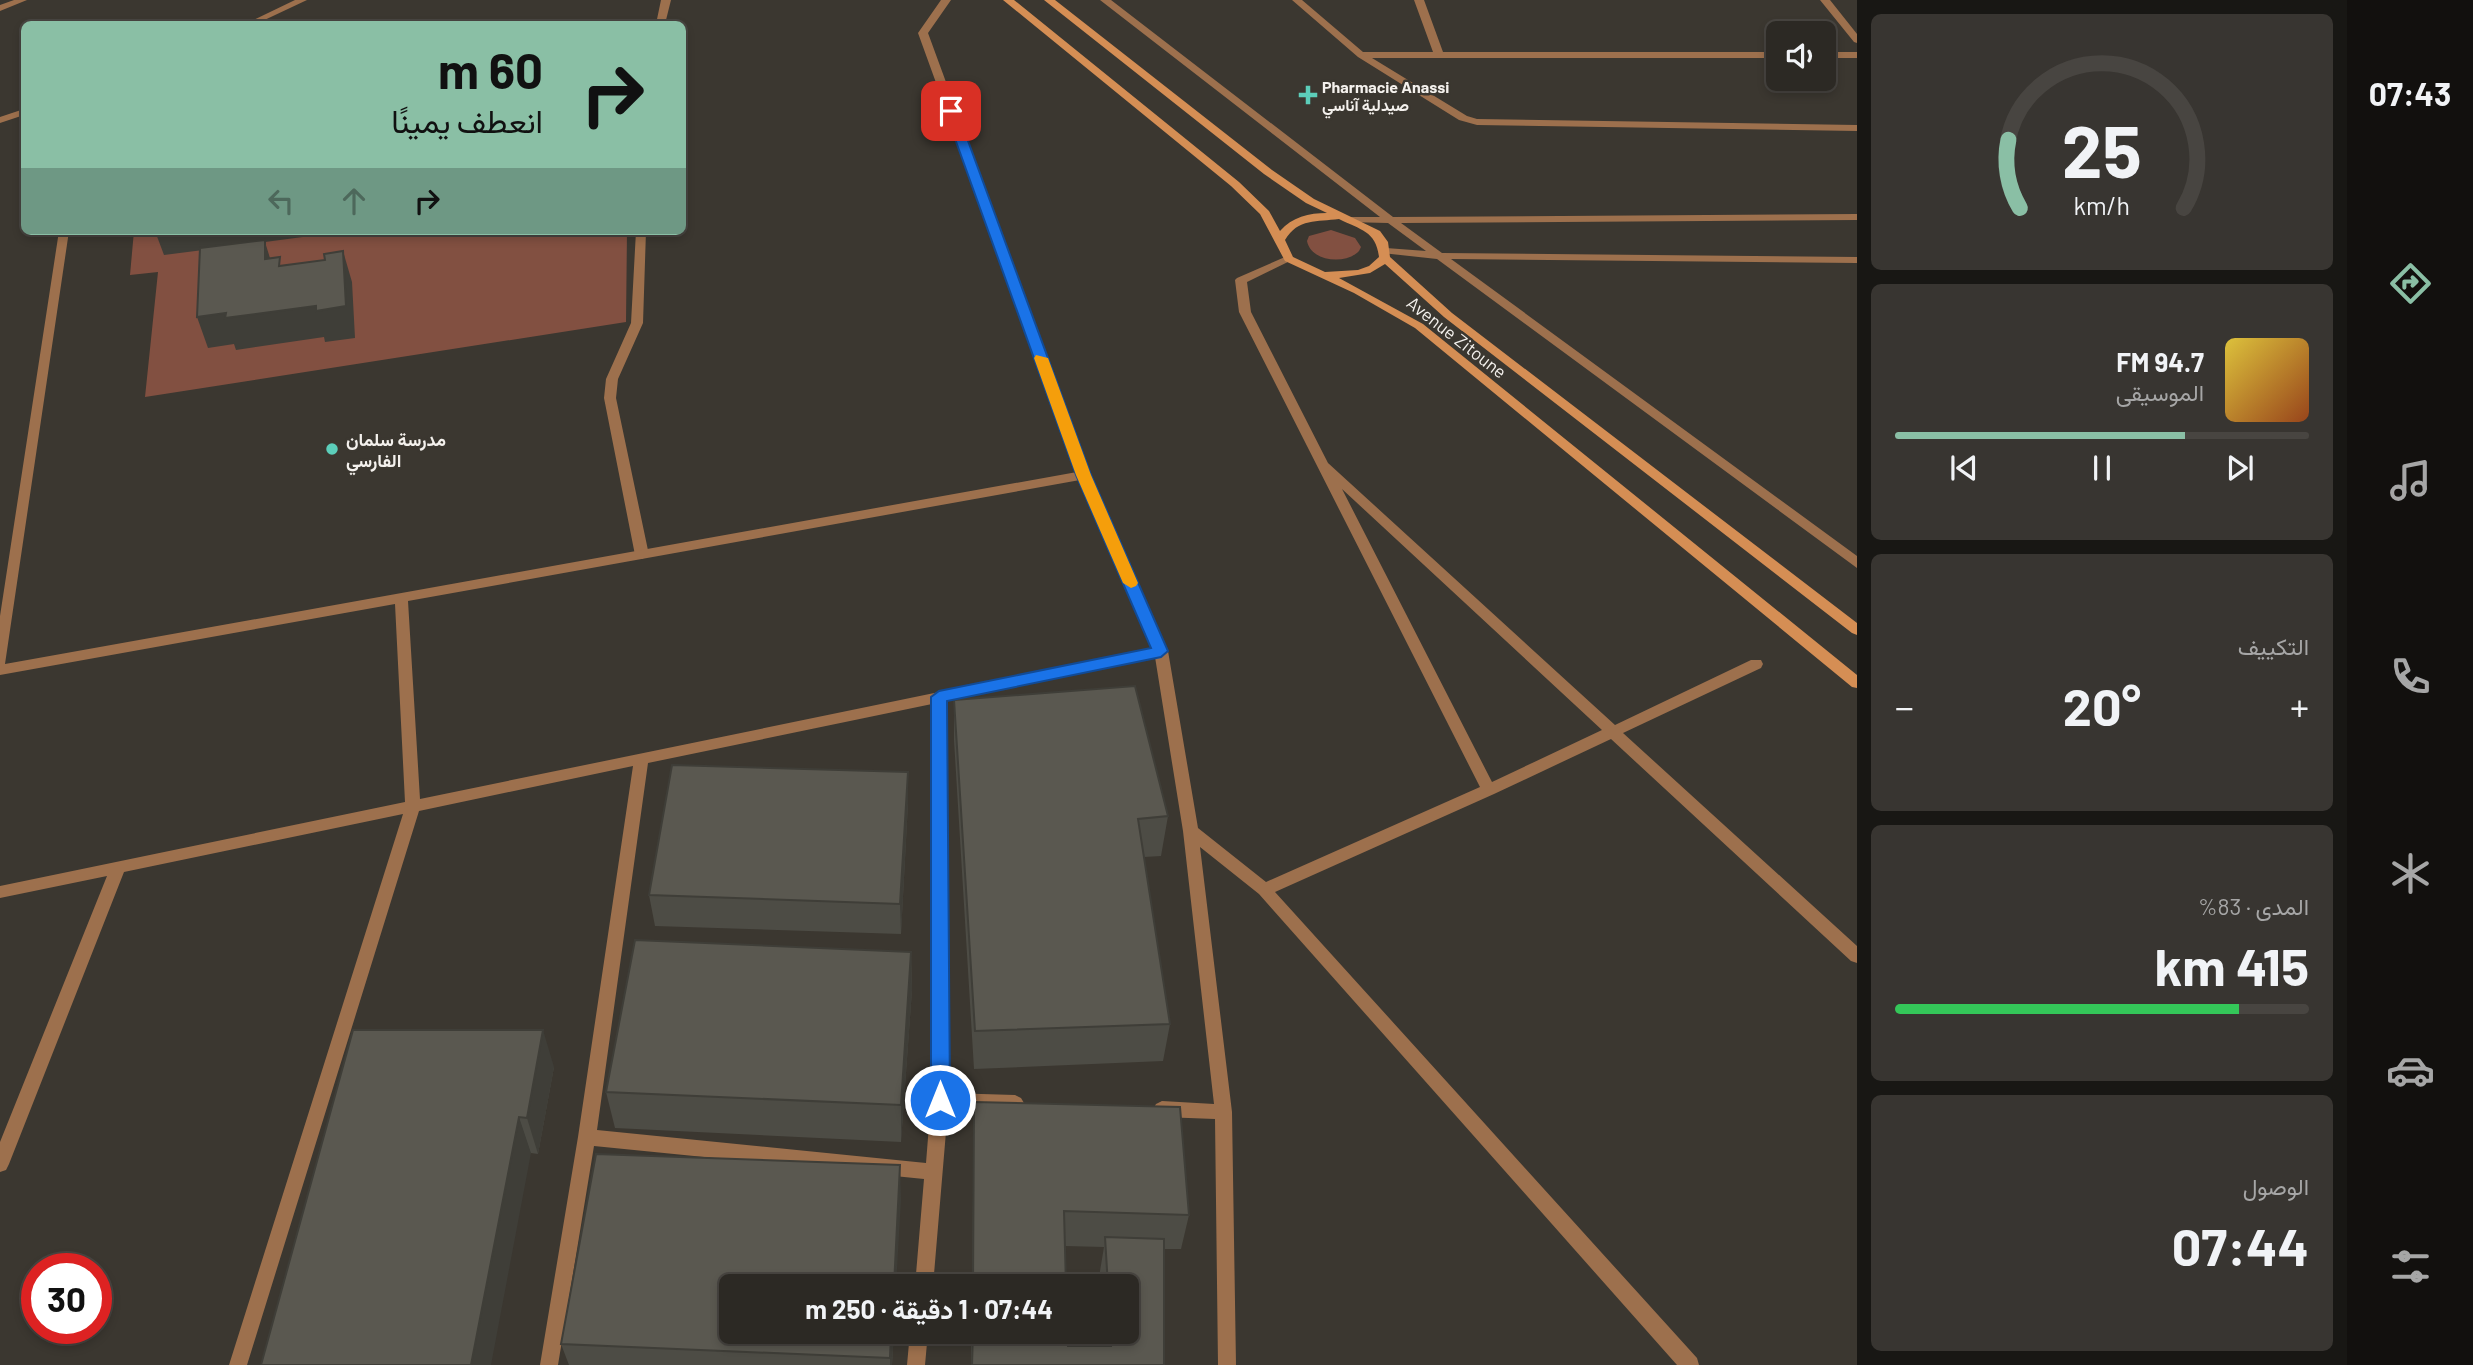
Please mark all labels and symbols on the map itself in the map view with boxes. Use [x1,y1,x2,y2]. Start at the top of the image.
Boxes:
place label: Pharmacie Anassi صيدلية آناسي [1322,77,1449,119]
pin [921,81,981,141]
marker: Pharmacie Anassi صيدلية آناسي [1300,87,1316,103]
street label: Avenue Zitoune [1403,291,1511,383]
place label: مدرسة سلمان الفارسي [346,428,446,476]
marker: مدرسة سلمان الفارسي [324,441,340,457]
position arrow [903,1063,977,1137]
speed limit sign: 30 [21,1253,112,1344]

